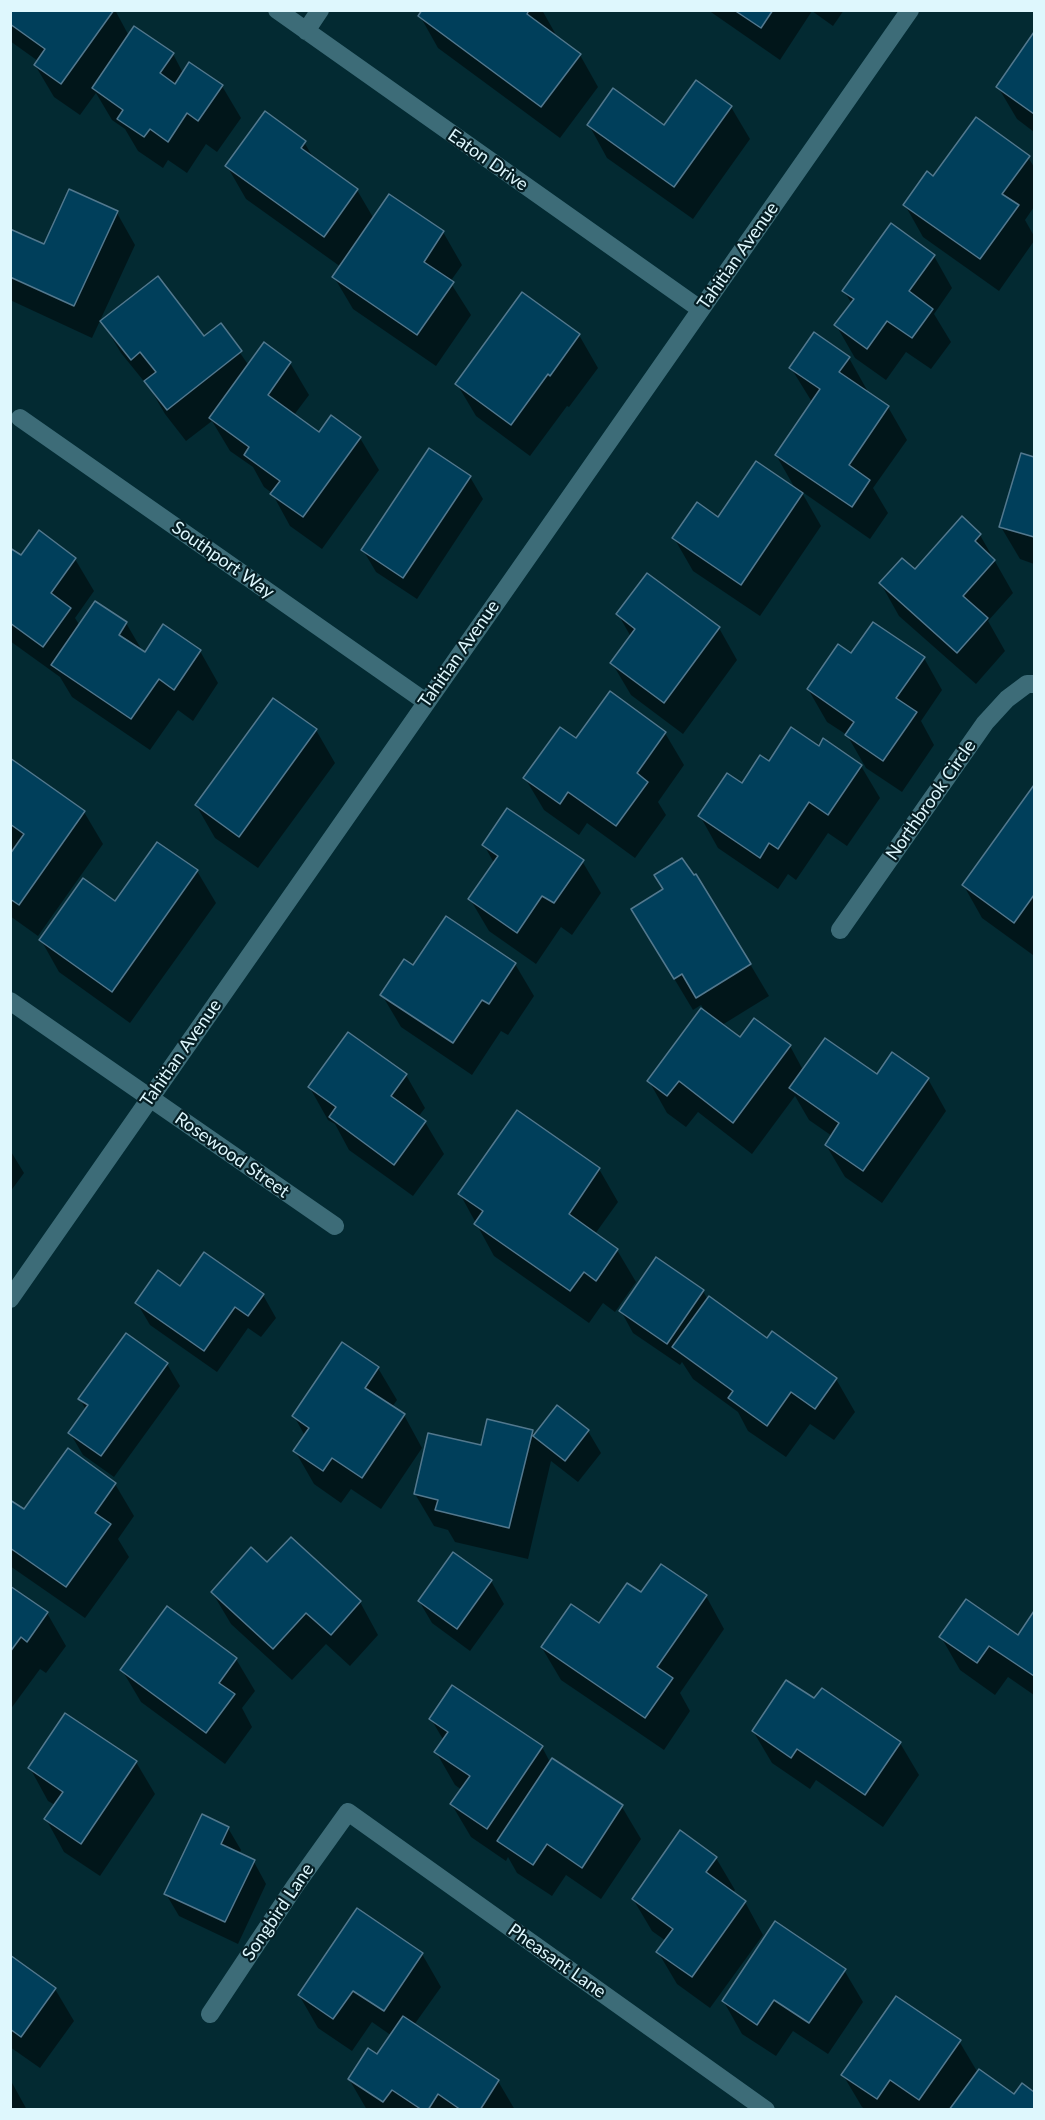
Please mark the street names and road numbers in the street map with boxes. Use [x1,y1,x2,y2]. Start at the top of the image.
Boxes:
street label: Eaton Drive [444,124,532,196]
street label: Tahitian Avenue [693,198,783,314]
street label: Southport Way [168,517,278,603]
street label: Tahitian Avenue [414,596,504,712]
street label: Northbrook Circle [881,736,981,864]
street label: Tahitian Avenue [136,995,226,1111]
street label: Rosewood Street [171,1108,293,1202]
street label: Songbird Lane [238,1859,318,1965]
street label: Pheasant Lane [504,1919,610,2003]

